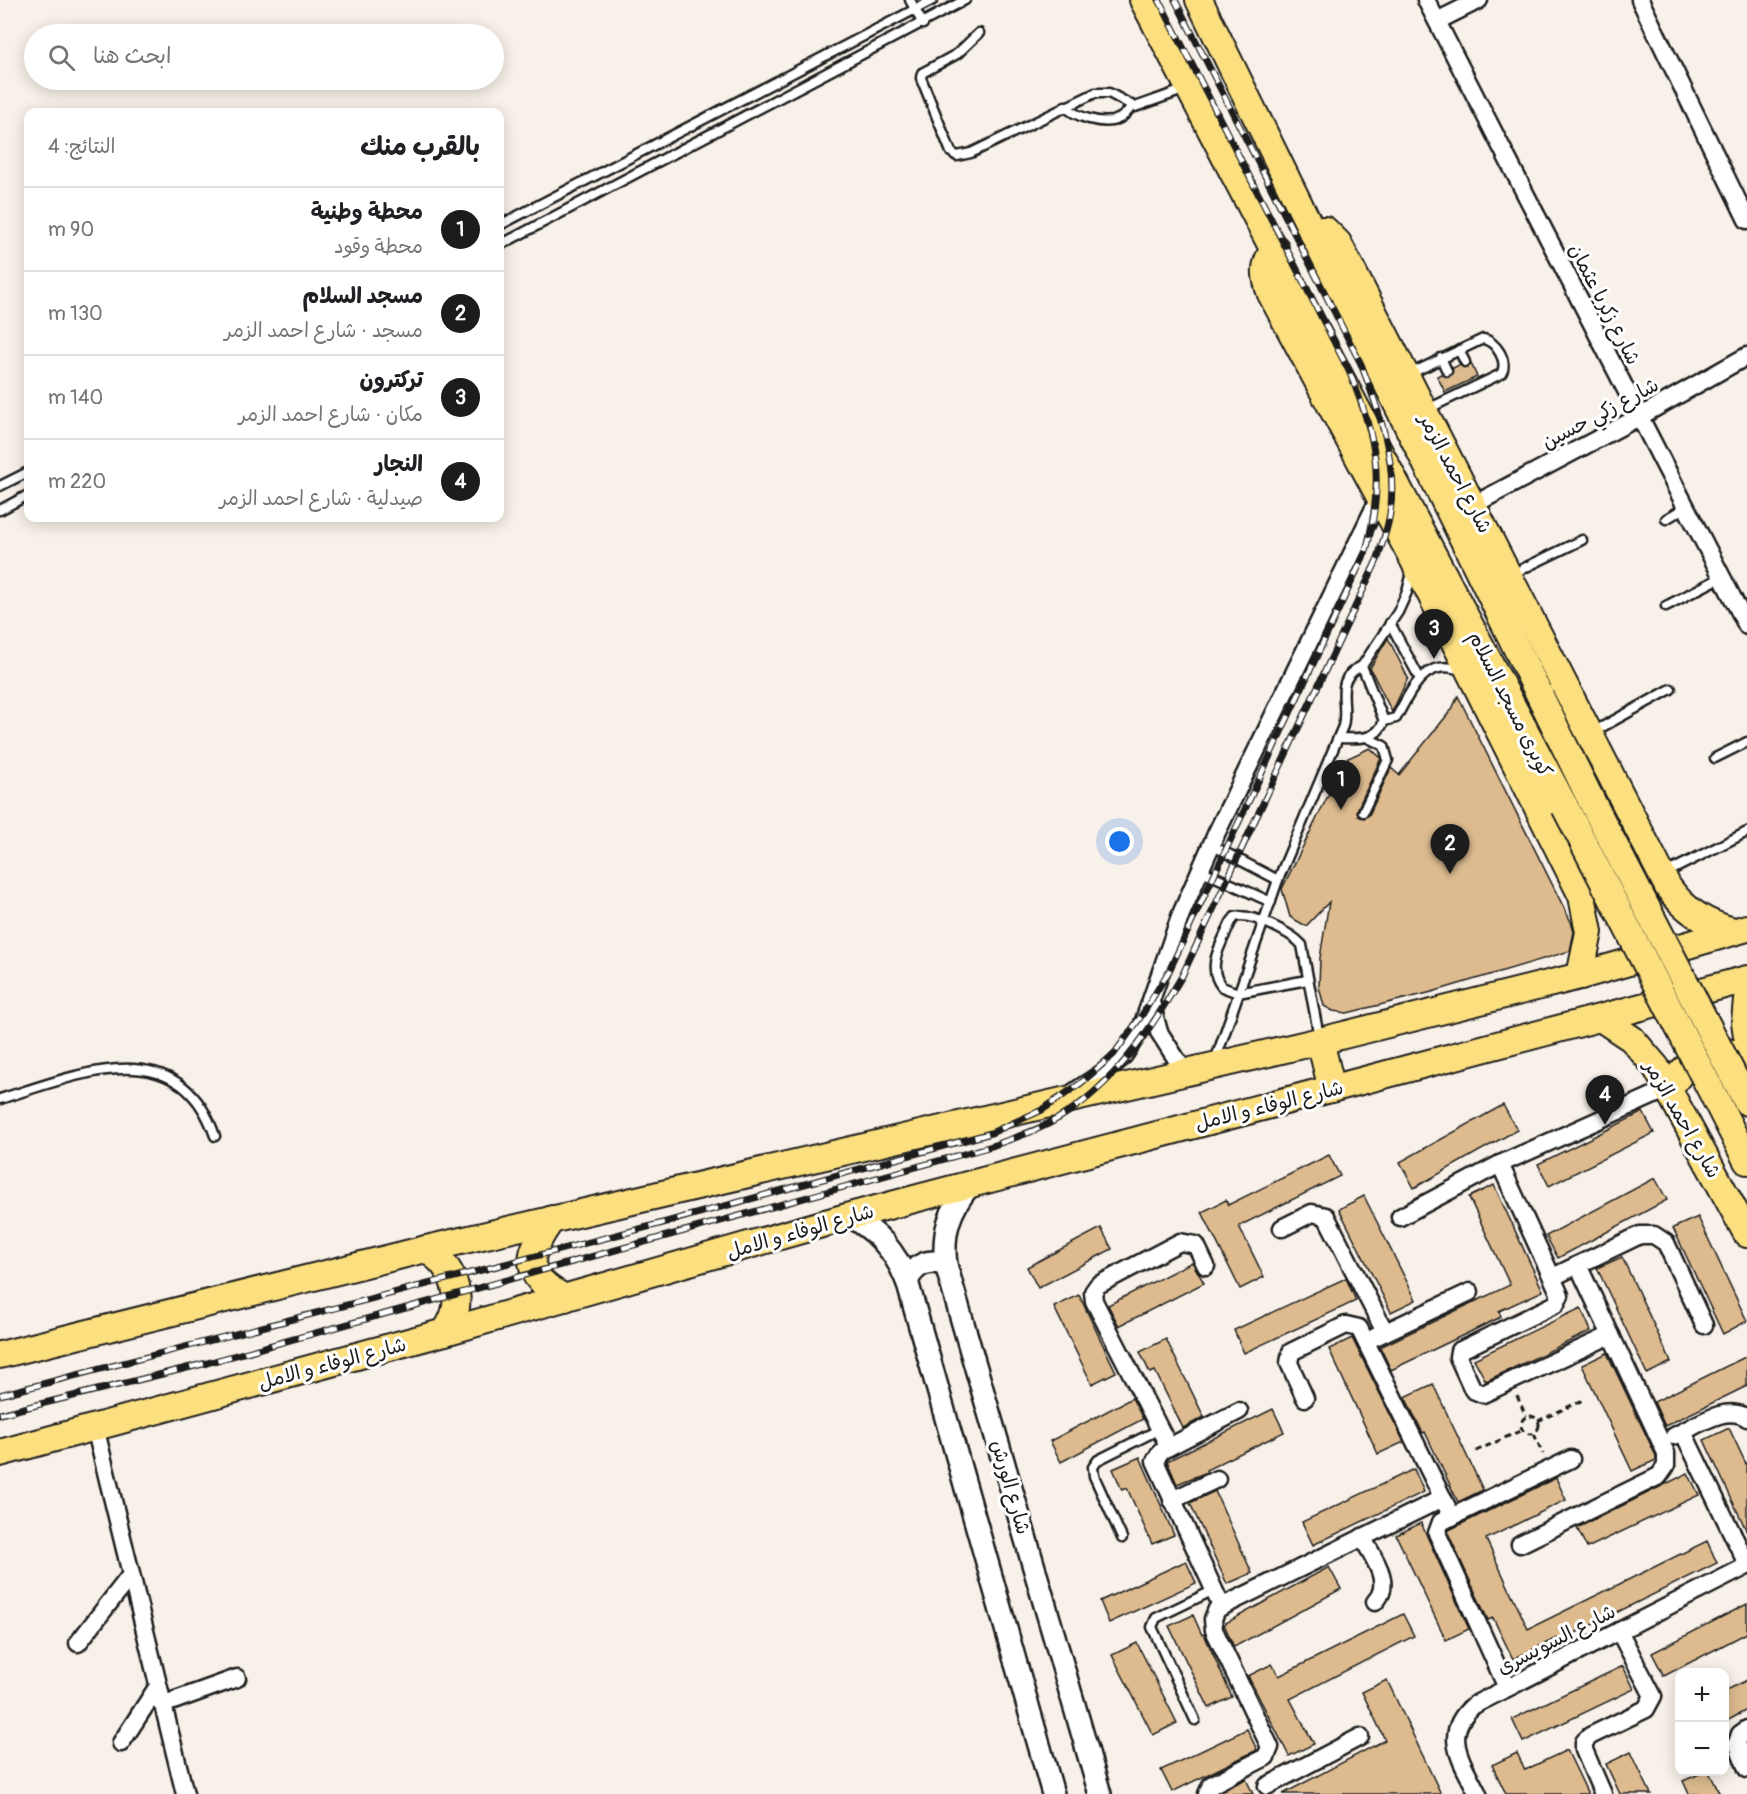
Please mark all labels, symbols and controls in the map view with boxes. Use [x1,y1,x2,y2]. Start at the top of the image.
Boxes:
search box [24,24,504,90]
icon: search [45,41,78,74]
text: ابحث هنا [93,42,171,70]
text: بالقرب منك [360,131,480,163]
text: النتائج: 4 [48,134,115,159]
text: محطة وطنية [311,198,423,226]
text: 90 m [48,217,94,242]
text: 1 [457,217,464,242]
text: محطة وقود [334,234,423,259]
street label: شارع زكريا عثمان [1562,239,1646,370]
text: مسجد السلام [303,282,423,310]
text: 130 m [48,301,103,326]
text: 2 [455,301,466,326]
text: مسجد · شارع احمد الزمر [224,318,423,343]
text: تركترون [360,366,423,394]
street label: شارع زكي حسين [1537,372,1665,459]
text: 140 m [48,385,103,410]
text: 3 [455,385,466,410]
text: مكان · شارع احمد الزمر [238,402,423,427]
street label: شارع احمد الزمر [1412,407,1498,538]
text: النجار [375,450,423,478]
text: 220 m [48,469,106,494]
text: 4 [455,469,466,494]
text: صيدلية · شارع احمد الزمر [219,486,423,511]
pin: 3 [1414,610,1454,659]
street label: كوبرى مسجد السلام [1461,627,1558,782]
pin: 1 [1322,760,1360,810]
pin: 2 [1430,824,1470,874]
your location [1105,827,1134,856]
street label: شارع احمد الزمر [1637,1054,1726,1183]
street label: شارع الوفاء و الامل [1192,1075,1346,1137]
pin: 4 [1586,1076,1624,1125]
street label: شارع الوفاء و الامل [723,1198,877,1265]
street label: شارع الوفاء و الامل [255,1332,409,1396]
street label: شارع الورش [984,1437,1036,1538]
street label: شارع السويسرى [1493,1599,1620,1681]
map controls [1675,1668,1729,1776]
button: + [1675,1668,1729,1722]
button: − [1675,1722,1729,1776]

